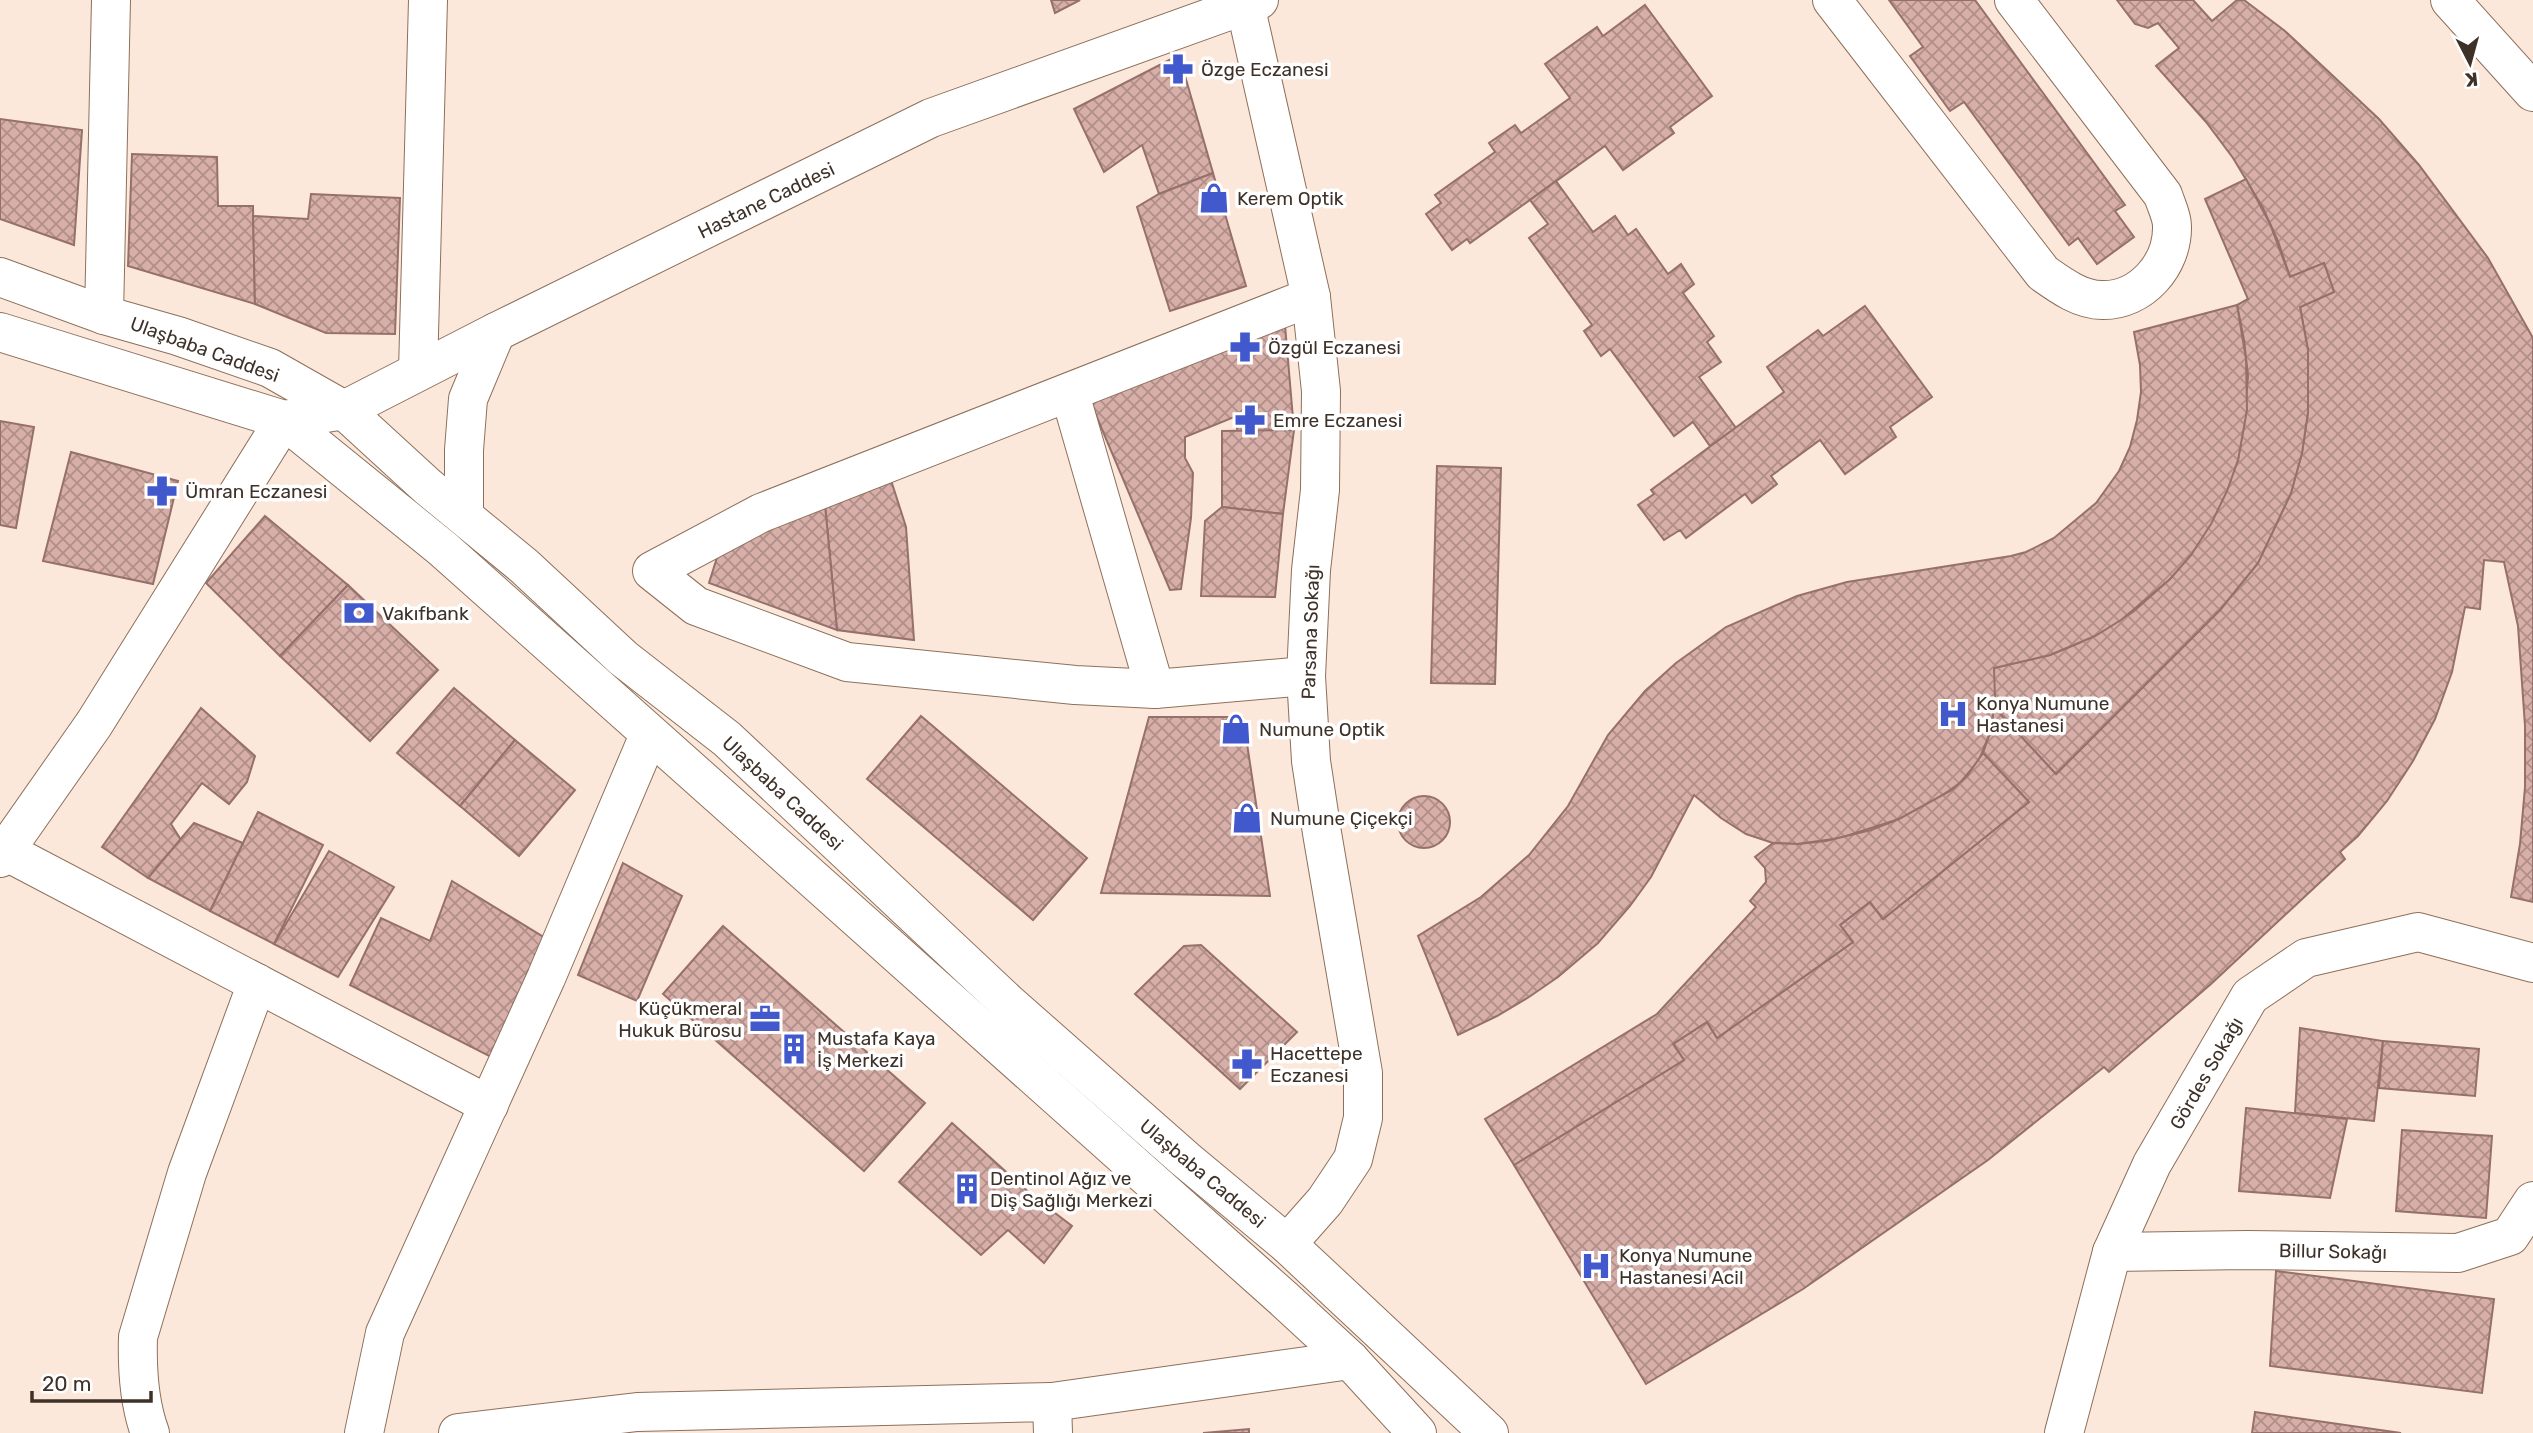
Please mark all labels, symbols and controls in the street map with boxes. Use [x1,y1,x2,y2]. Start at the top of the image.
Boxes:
north arrow [2435,28,2505,98]
pharmacy icon: Özge Eczanesi [1161,52,1195,86]
place label: Özge Eczanesi [1201,58,1329,81]
text: K [2464,67,2479,92]
street label: Hastane Caddesi [694,157,838,243]
shop icon: Kerem Optik [1197,181,1231,215]
place label: Kerem Optik [1237,187,1344,210]
street label: Ulaşbaba Caddesi [127,312,283,387]
pharmacy icon: Özgül Eczanesi [1228,330,1262,364]
place label: Özgül Eczanesi [1268,336,1401,359]
pharmacy icon: Emre Eczanesi [1233,403,1267,437]
place label: Emre Eczanesi [1273,409,1402,432]
pharmacy icon: Ümran Eczanesi [145,474,179,508]
place label: Ümran Eczanesi [185,480,327,503]
street label: Parsana Sokağı [1297,564,1324,700]
bank icon: Vakıfbank [342,596,376,630]
place label: Vakıfbank [382,602,469,625]
place label: Konya Numune Hastanesi [1976,692,2109,737]
hospital icon: Konya Numune Hastanesi [1936,697,1970,731]
shop icon: Numune Optik [1219,712,1253,746]
place label: Numune Optik [1259,718,1385,741]
street label: Ulaşbaba Caddesi [717,731,848,855]
shop icon: Numune Çiçekçi [1230,801,1264,835]
place label: Numune Çiçekçi [1270,807,1413,830]
place label: Küçükmeral Hukuk Bürosu [618,997,742,1042]
office icon: Küçükmeral Hukuk Bürosu [748,1002,782,1036]
street label: Gördes Sokağı [2165,1013,2248,1134]
place label: Mustafa Kaya İş Merkezi [817,1027,936,1072]
building icon: Mustafa Kaya İş Merkezi [777,1032,811,1066]
place label: Hacettepe Eczanesi [1270,1042,1363,1087]
pharmacy icon: Hacettepe Eczanesi [1230,1047,1264,1081]
street label: Ulaşbaba Caddesi [1135,1114,1270,1233]
place label: Dentinol Ağız ve Diş Sağlığı Merkezi [990,1167,1153,1212]
building icon: Dentinol Ağız ve Diş Sağlığı Merkezi [950,1172,984,1206]
street label: Billur Sokağı [2279,1239,2387,1264]
place label: Konya Numune Hastanesi Acil [1619,1244,1752,1289]
hospital icon: Konya Numune Hastanesi Acil [1579,1249,1613,1283]
scale bar [32,1360,150,1404]
text: 20 m [42,1371,91,1396]

